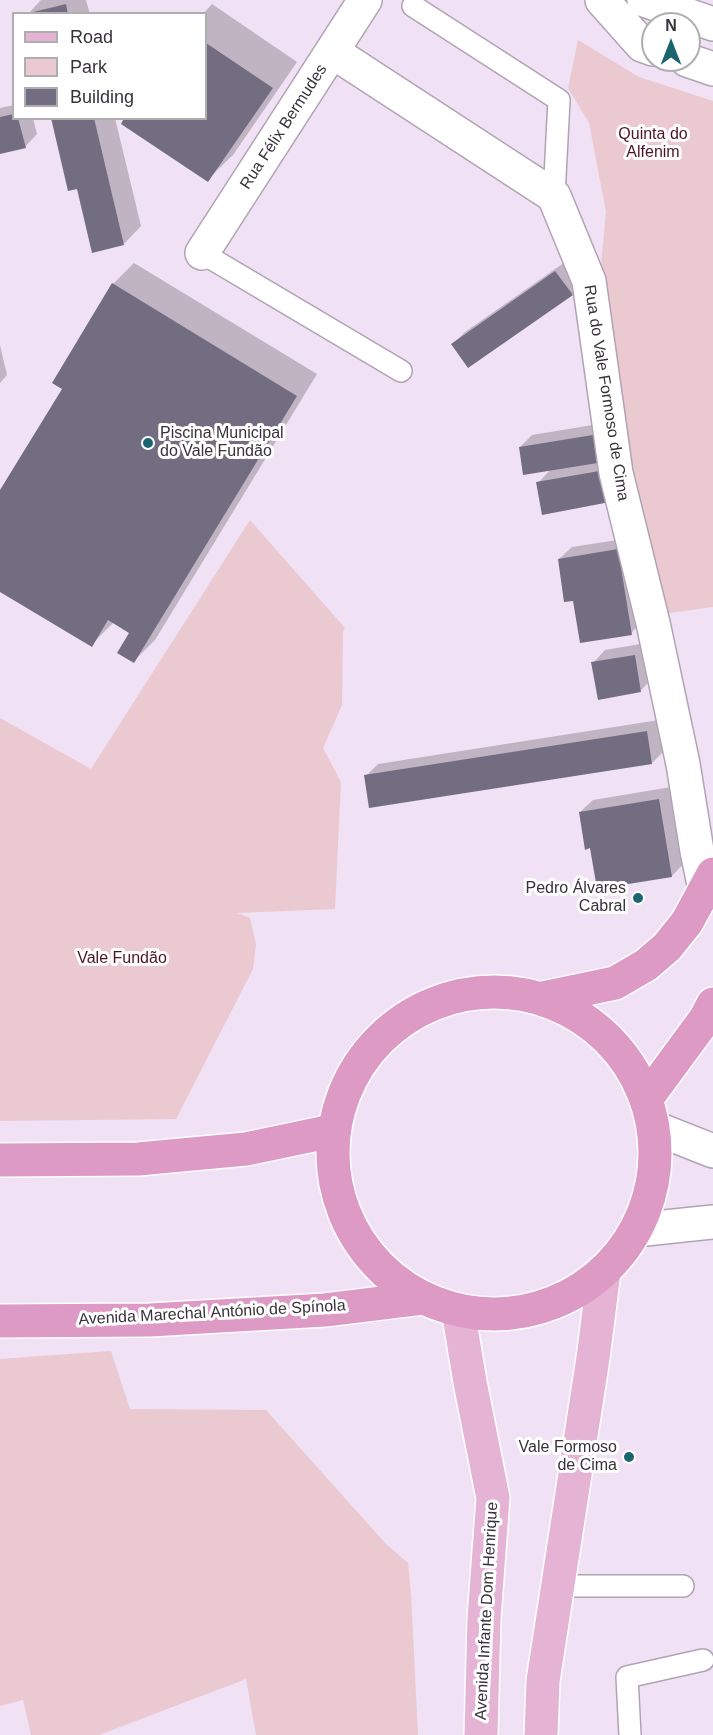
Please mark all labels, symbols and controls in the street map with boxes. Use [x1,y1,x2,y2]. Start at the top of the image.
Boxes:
legend [12,12,207,120]
north arrow [641,12,701,72]
text: N [665,17,677,34]
text: Road [70,27,113,47]
text: Park [70,57,107,77]
street label: Rua Félix Bermudes [236,61,332,193]
text: Building [70,87,134,107]
park label: Quinta do Alfenim [618,125,688,163]
street label: Rua do Vale Formoso de Cima [579,284,633,502]
place label: Piscina Municipal do Vale Fundão [160,424,284,462]
marker: Piscina Municipal do Vale Fundão [141,436,155,450]
place label: Pedro Álvares Cabral [526,879,626,917]
marker: Pedro Álvares Cabral [631,891,645,905]
park label: Vale Fundão [77,949,167,969]
street label: Avenida Marechal António de Spínola [78,1296,346,1330]
place label: Vale Formoso de Cima [519,1438,617,1476]
marker: Vale Formoso de Cima [622,1450,636,1464]
street label: Avenida Infante Dom Henrique [472,1501,502,1721]

